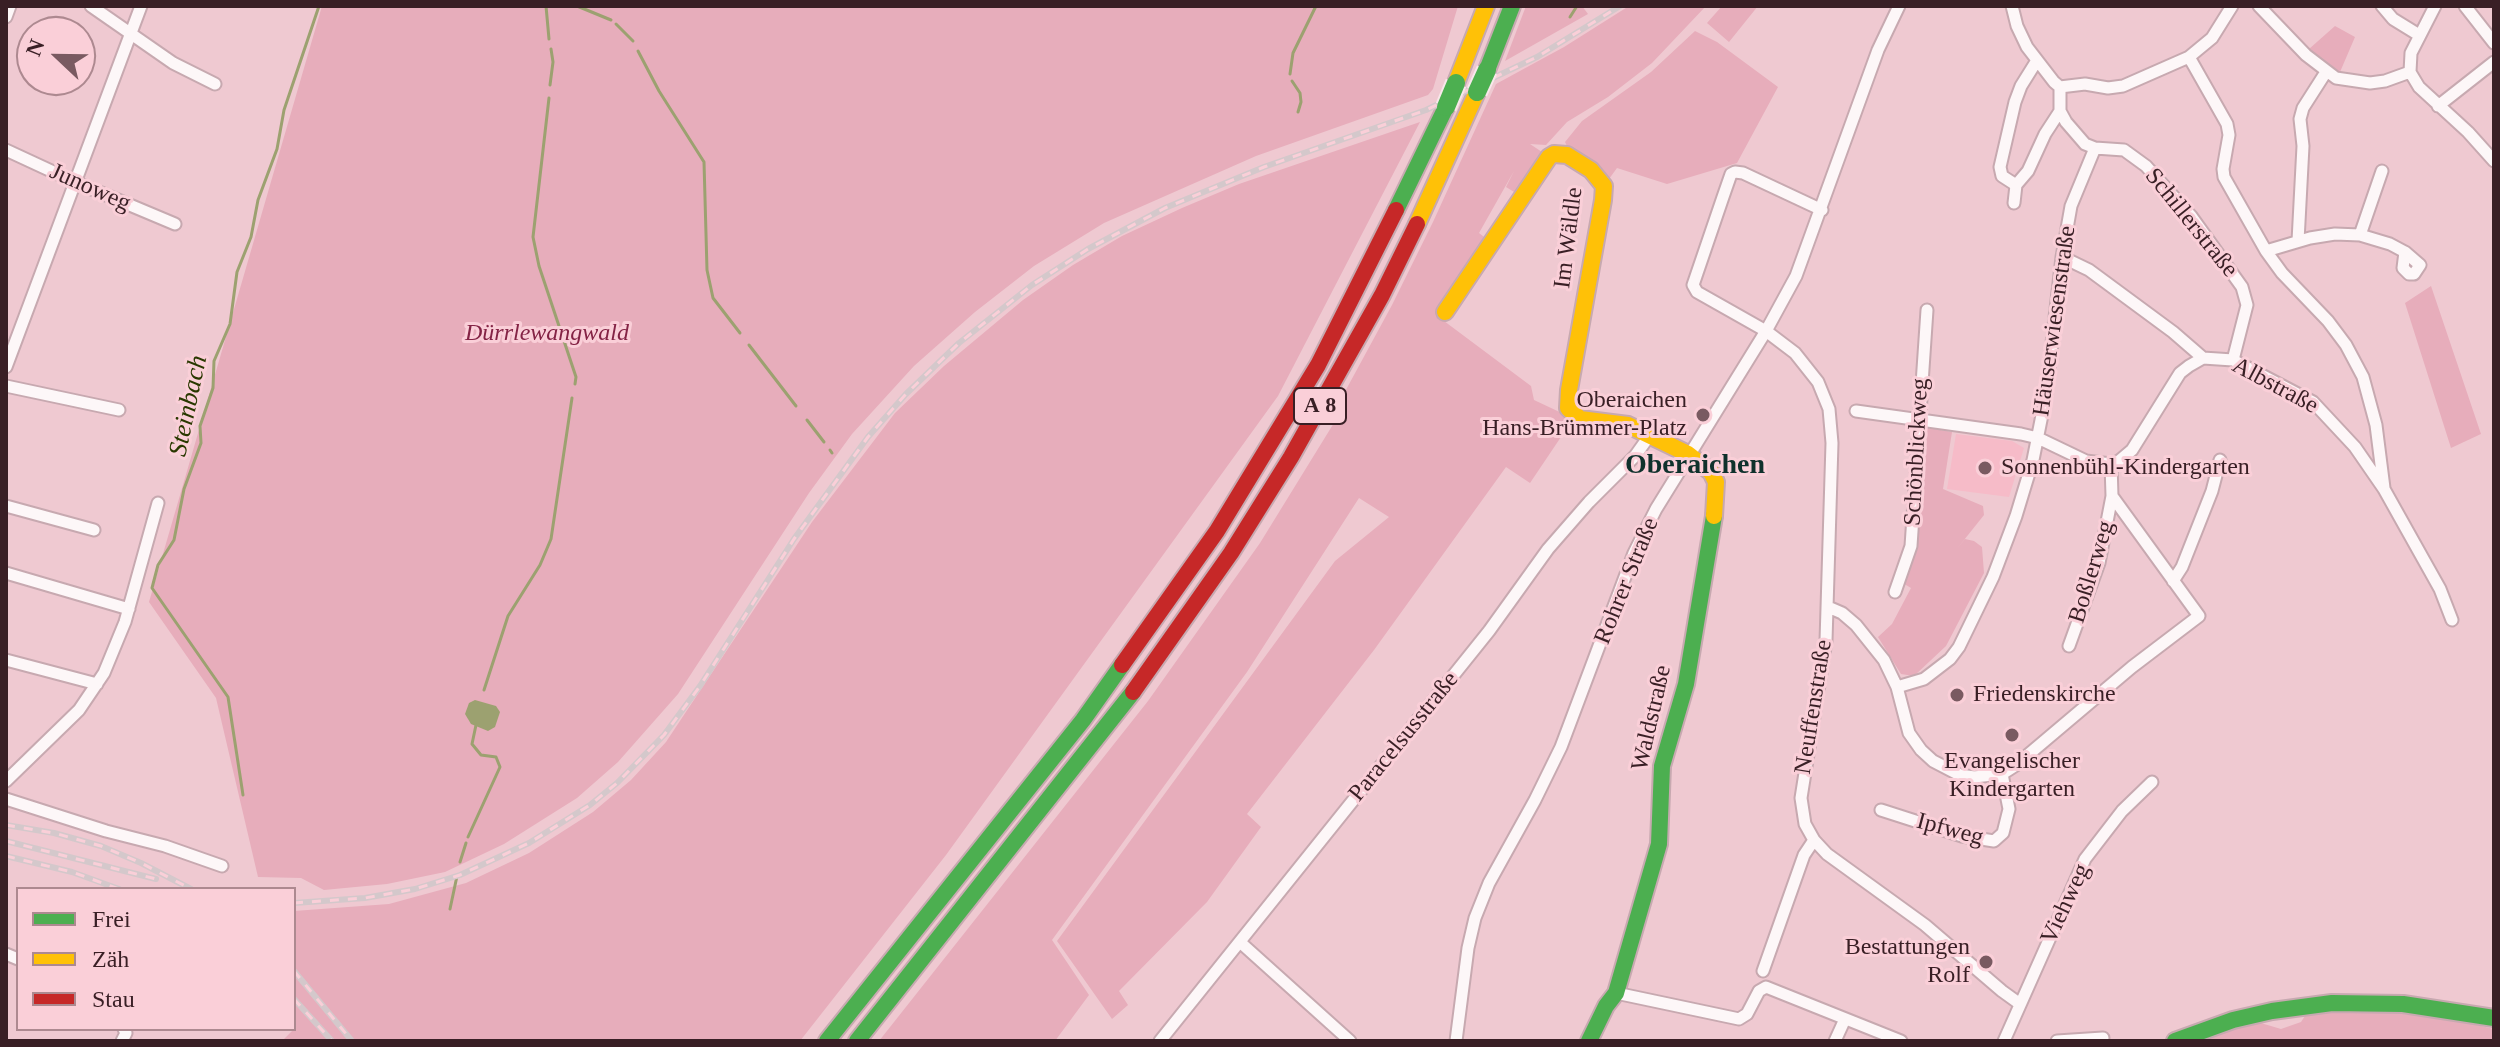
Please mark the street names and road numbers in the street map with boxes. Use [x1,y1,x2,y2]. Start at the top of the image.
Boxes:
street label: Junoweg [45,157,135,219]
street label: Schillerstraße [2138,163,2244,283]
street label: Im Wäldle [1548,186,1590,290]
street label: Häuserwiesenstraße [2027,224,2083,418]
street label: Albstraße [2227,351,2323,421]
street label: Schönblickweg [1899,377,1935,527]
road number: A 8 [1294,388,1346,424]
street label: Rohrer Straße [1589,514,1665,648]
street label: Boßlerweg [2063,517,2121,627]
street label: Neuffenstraße [1789,638,1839,776]
street label: Waldstraße [1626,662,1678,774]
street label: Paracelsusstraße [1343,666,1465,808]
street label: Ipfweg [1913,807,1987,853]
street label: Viehweg [2035,859,2097,949]

